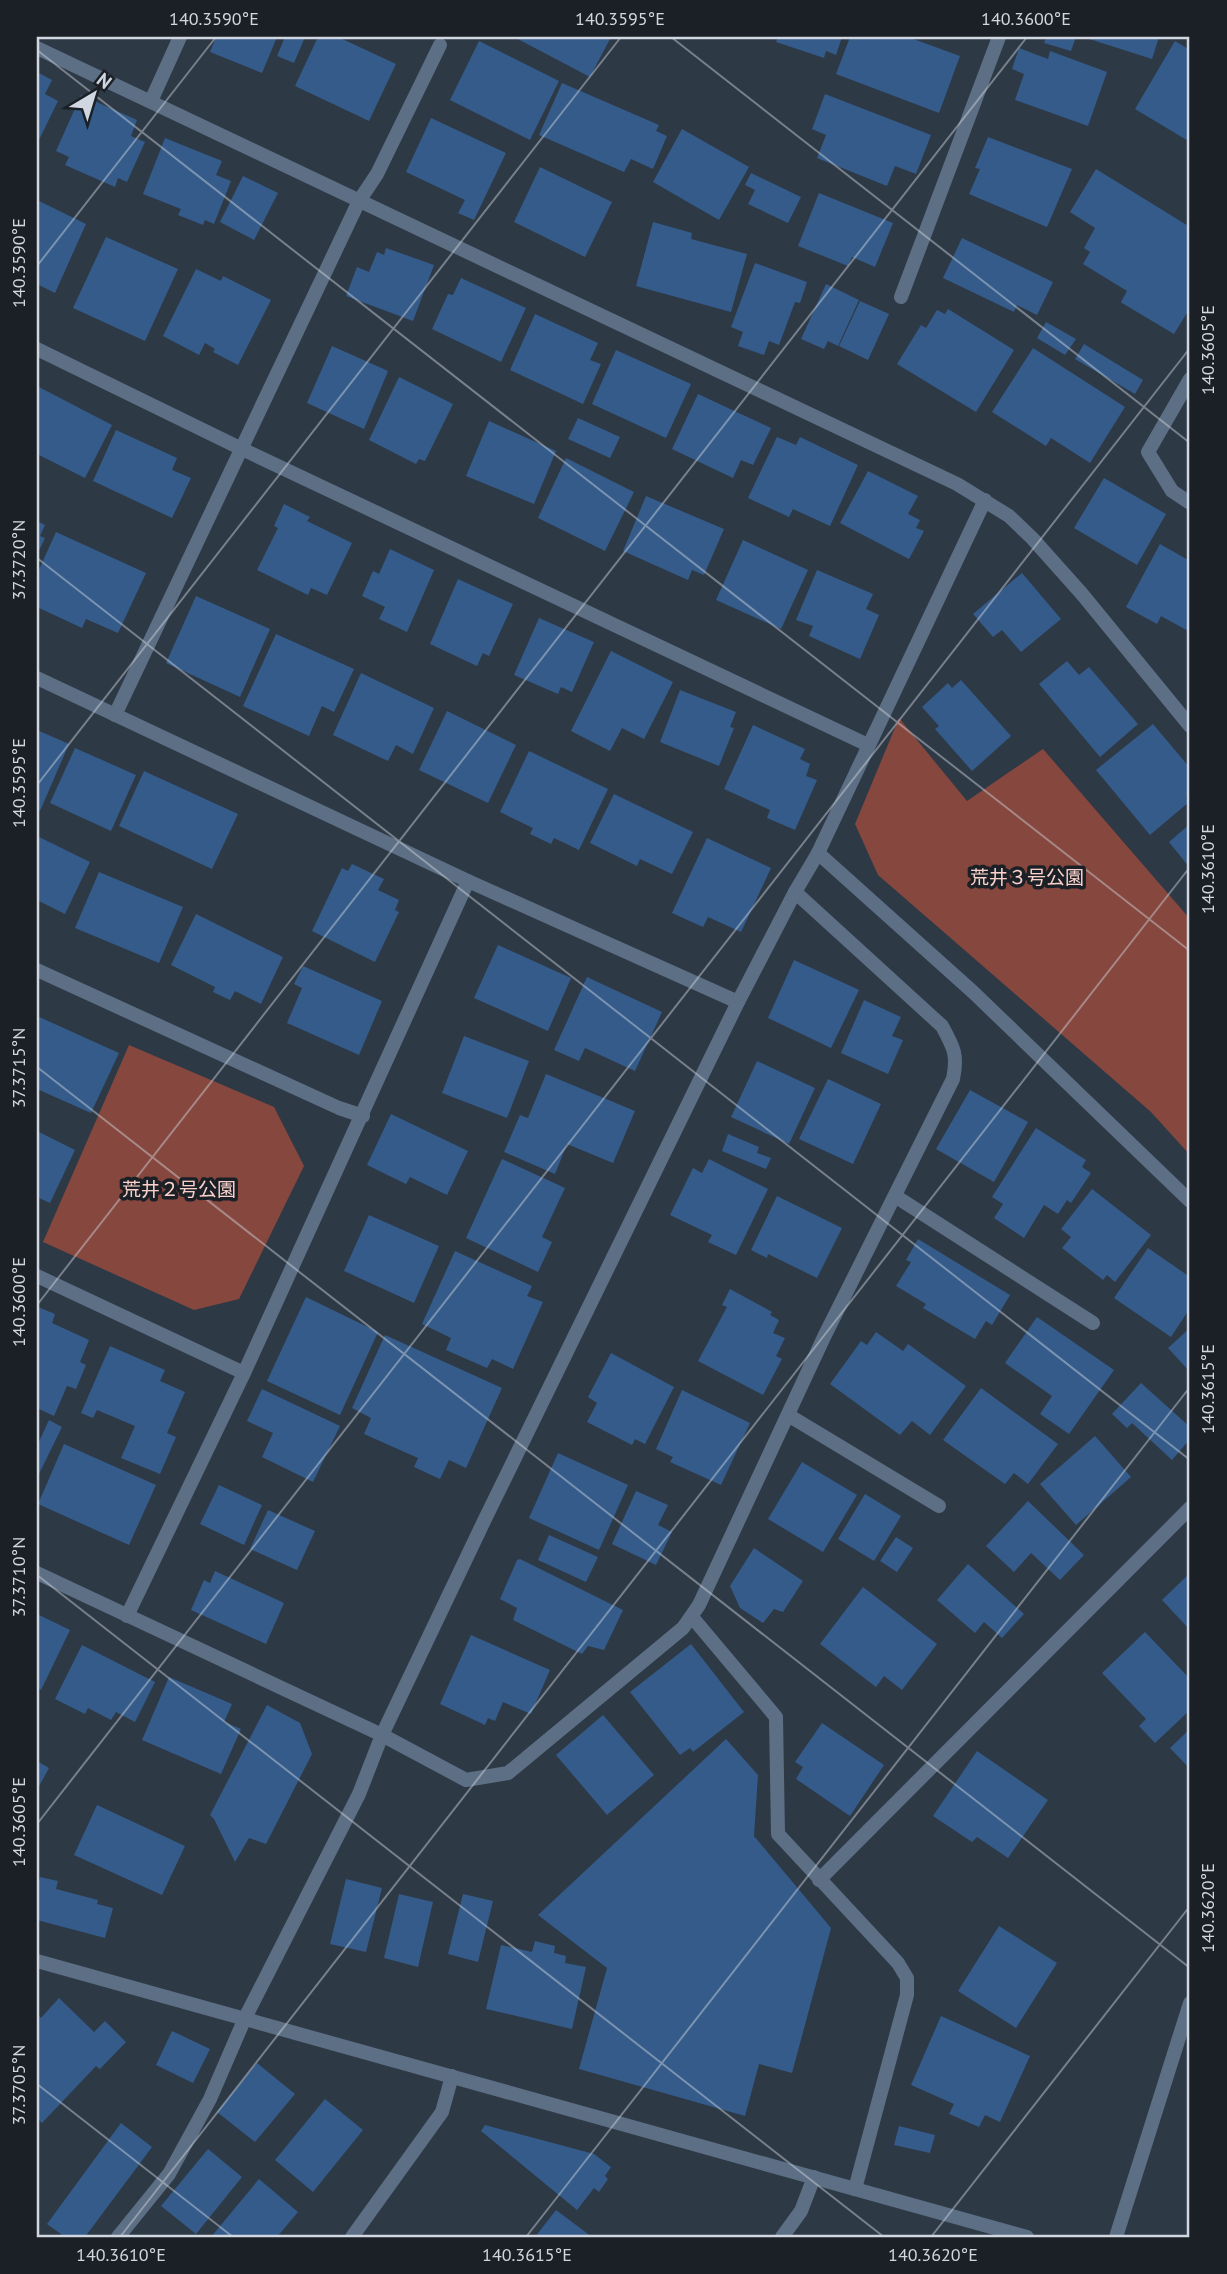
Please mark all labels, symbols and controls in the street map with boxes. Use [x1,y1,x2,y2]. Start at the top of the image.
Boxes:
text: 140.3590°E [169,7,259,30]
text: 140.3595°E [575,7,665,30]
text: 140.3600°E [981,7,1071,30]
north arrow [60,60,130,130]
text: N [92,67,117,94]
text: 140.3590°E [7,218,30,308]
text: 140.3605°E [1196,305,1219,395]
text: 37.3720°N [7,520,30,600]
text: 140.3595°E [7,738,30,828]
text: 140.3610°E [1196,824,1219,914]
park label: 荒井３号公園 [970,865,1084,889]
text: 37.3715°N [7,1028,30,1108]
park label: 荒井２号公園 [122,1177,236,1201]
text: 140.3600°E [7,1257,30,1347]
text: 140.3615°E [1196,1344,1219,1434]
text: 37.3710°N [7,1537,30,1617]
text: 140.3605°E [7,1777,30,1867]
text: 140.3620°E [1196,1863,1219,1953]
text: 37.3705°N [7,2045,30,2125]
text: 140.3610°E [76,2243,166,2266]
text: 140.3615°E [482,2243,572,2266]
text: 140.3620°E [888,2243,978,2266]

